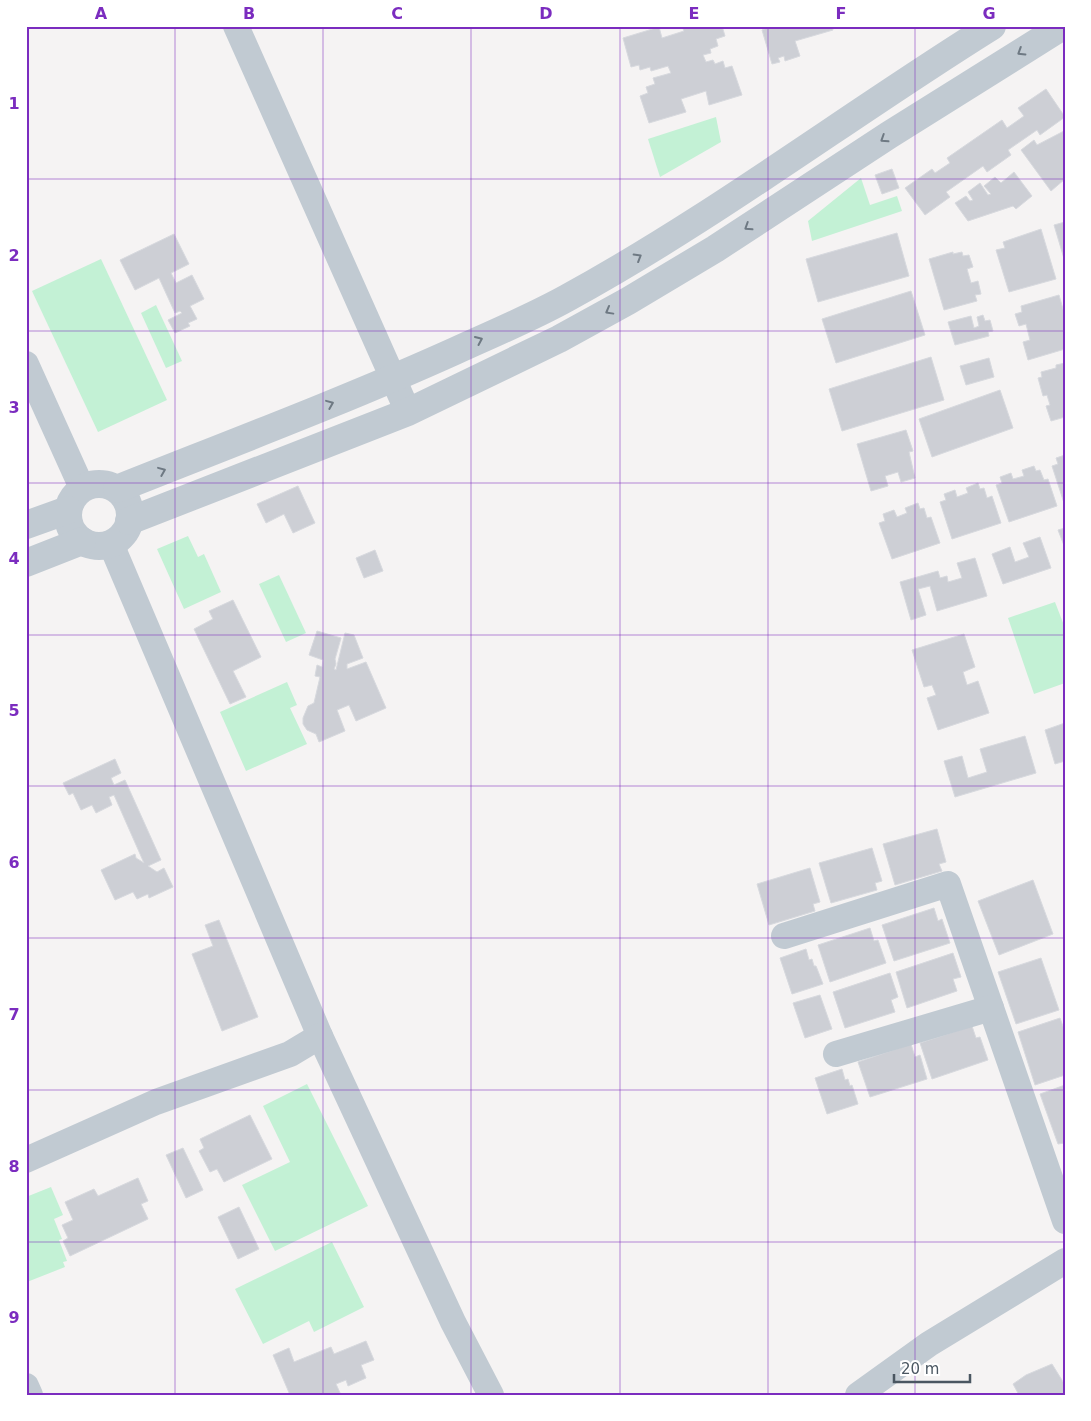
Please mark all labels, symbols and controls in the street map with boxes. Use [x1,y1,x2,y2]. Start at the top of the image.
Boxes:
text: A [95,4,108,23]
text: B [243,4,255,23]
text: C [391,4,403,23]
text: D [539,4,553,23]
text: E [689,4,699,23]
text: F [836,4,846,23]
text: G [982,4,996,23]
one-way arrow [1018,46,1027,56]
text: 1 [8,94,20,113]
one-way arrow [880,132,889,142]
one-way arrow [744,221,753,231]
text: 2 [8,246,20,265]
one-way arrow [633,253,642,263]
one-way arrow [605,305,614,315]
one-way arrow [474,336,483,347]
text: 3 [8,398,20,417]
one-way arrow [325,400,333,410]
one-way arrow [158,467,166,477]
text: 4 [8,549,20,568]
text: 5 [8,701,20,720]
text: 6 [8,853,20,872]
text: 7 [8,1005,20,1024]
text: 8 [8,1157,20,1176]
text: 9 [8,1308,20,1327]
scale bar [894,1351,970,1383]
text: 20 m [901,1360,939,1378]

